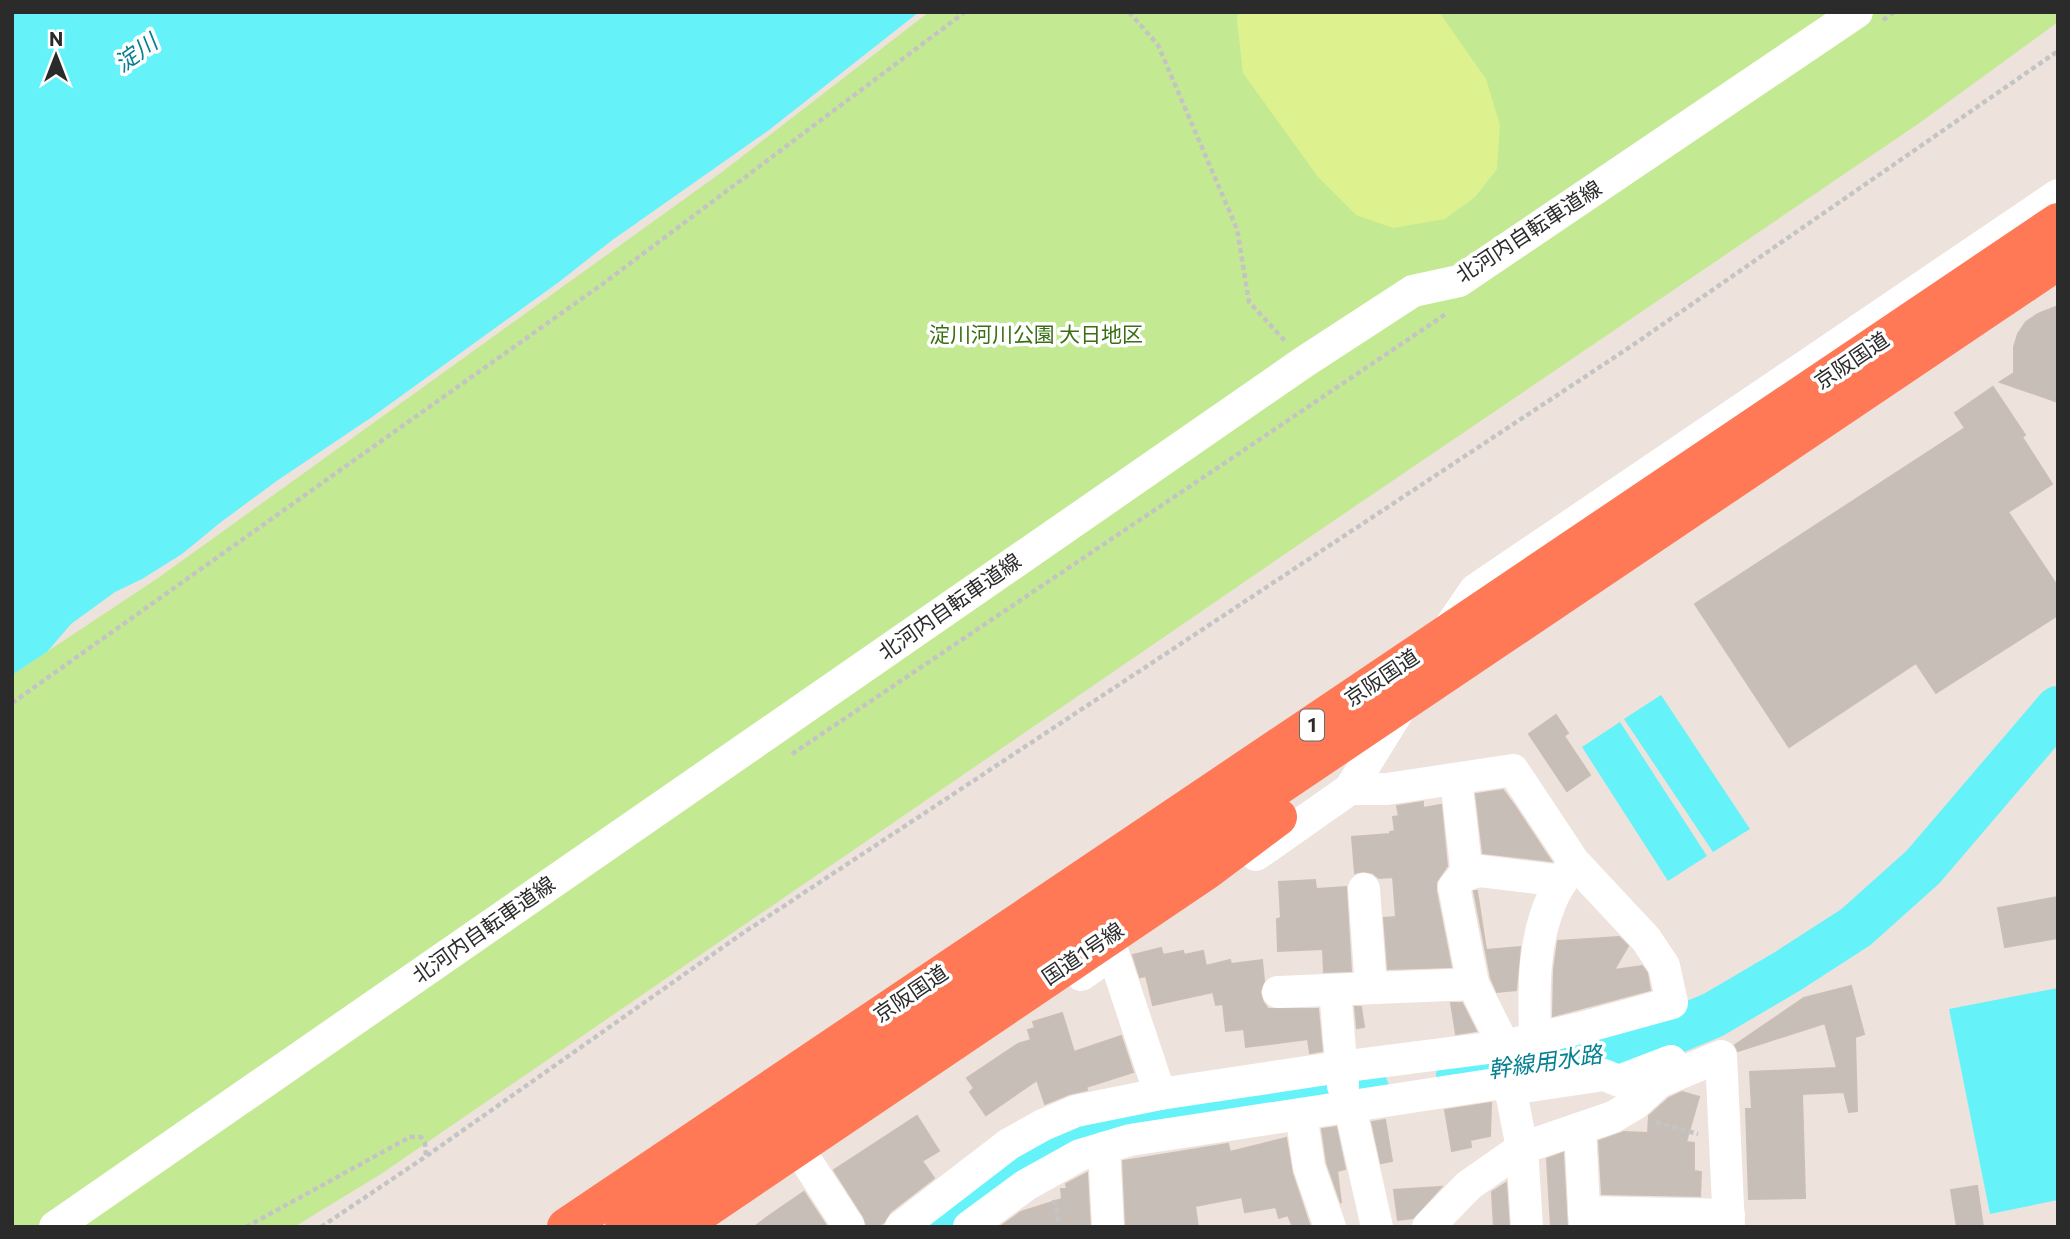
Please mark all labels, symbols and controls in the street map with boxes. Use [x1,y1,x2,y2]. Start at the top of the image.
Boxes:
north arrow [21,21,91,91]
water label: 淀川 [109,26,165,77]
text: N [49,27,63,50]
street label: 北河内自転車道線 [1451,175,1605,287]
park label: 淀川河川公園 大日地区 [929,321,1143,346]
street label: 京阪国道 [1809,326,1893,394]
street label: 北河内自転車道線 [873,547,1025,664]
street label: 京阪国道 [1339,643,1423,711]
road number: 1 [1300,710,1324,740]
street label: 北河内自転車道線 [407,870,559,987]
street label: 国道1号線 [1037,916,1128,989]
street label: 京阪国道 [868,959,952,1027]
water label: 幹線用水路 [1486,1039,1606,1083]

